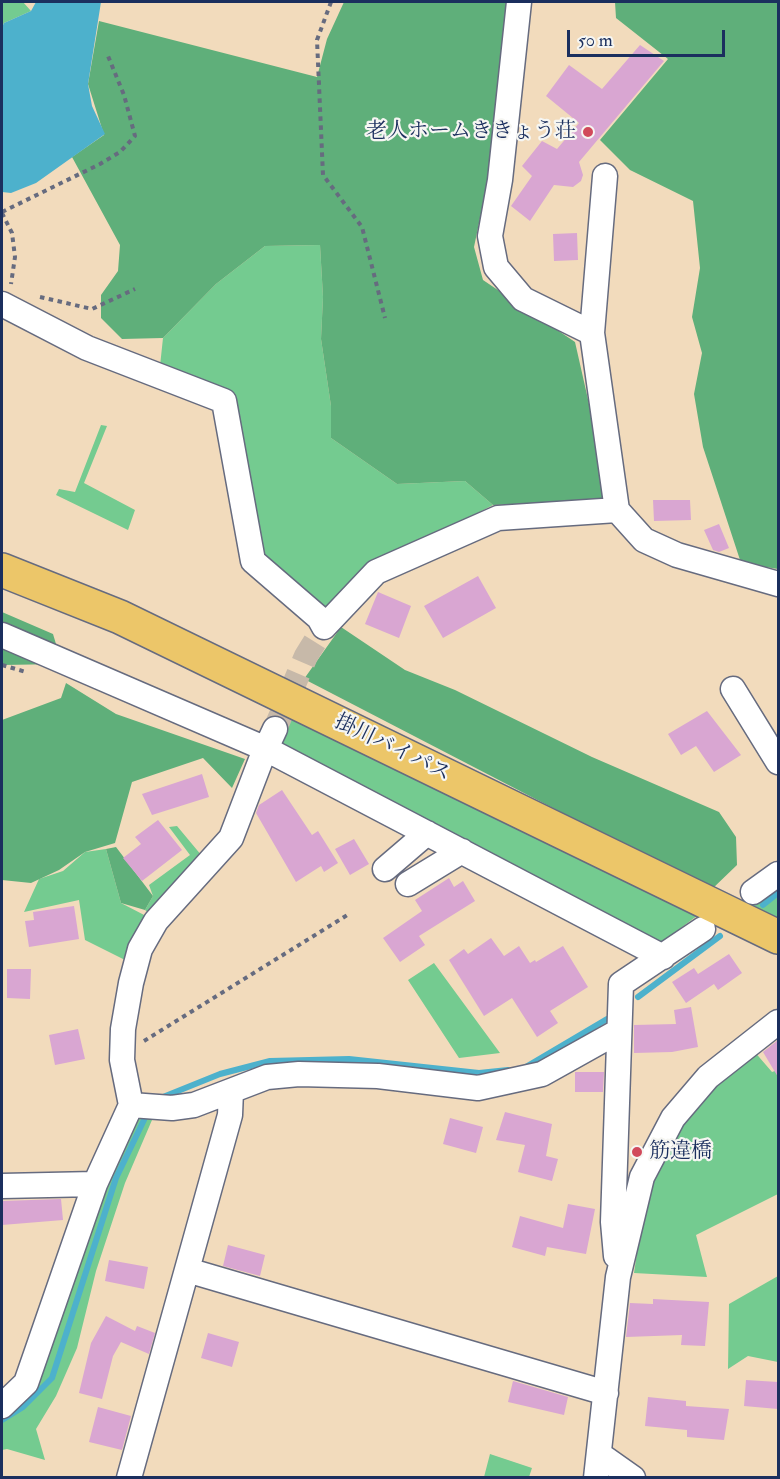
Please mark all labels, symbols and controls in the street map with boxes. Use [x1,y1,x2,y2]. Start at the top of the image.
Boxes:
scale bar [570,18,728,56]
text: 50 m [578,29,613,52]
place label: 老人ホームききょう荘 [366,119,576,145]
marker: 老人ホームききょう荘 [581,125,595,139]
street label: 掛川バイパス [330,710,454,788]
place label: 筋違橋 [649,1139,712,1165]
marker: 筋違橋 [630,1145,644,1159]

